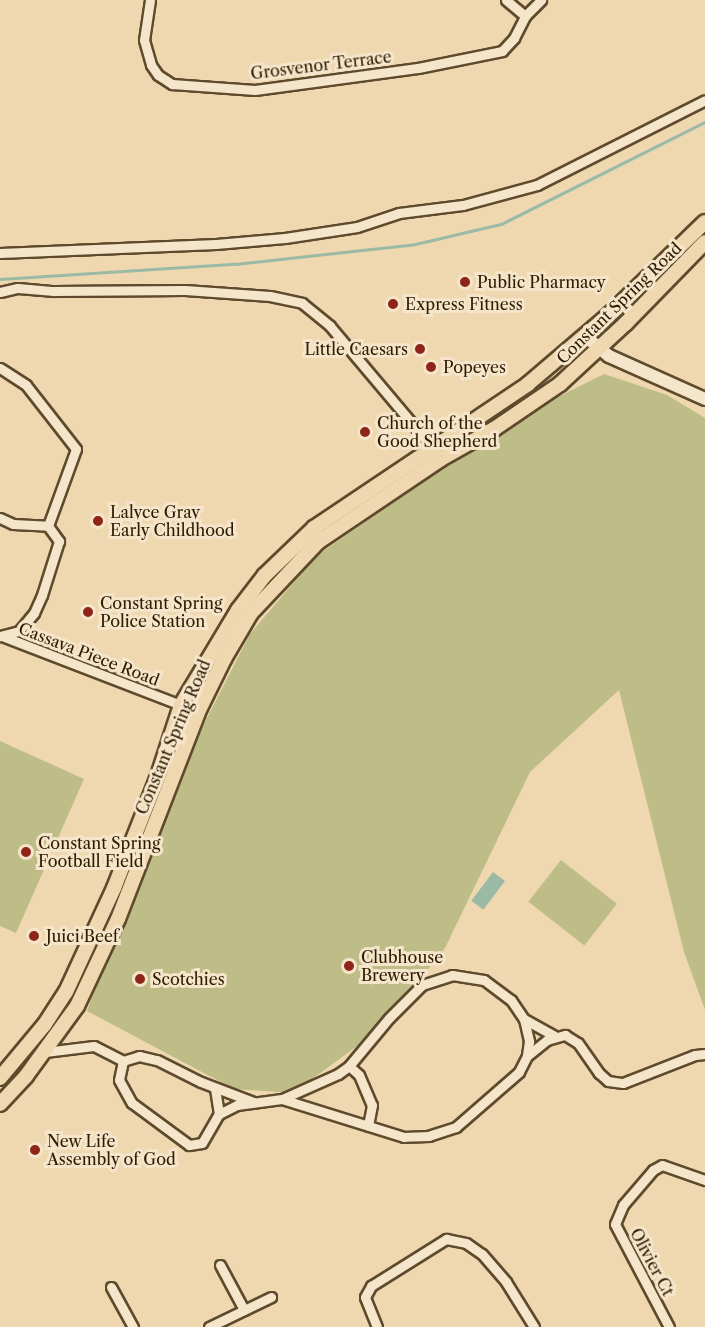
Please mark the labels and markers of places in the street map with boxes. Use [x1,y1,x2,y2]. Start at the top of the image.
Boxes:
place label: Public Pharmacy [477,272,606,292]
marker: Public Pharmacy [458,275,472,289]
place label: Express Fitness [405,294,523,314]
marker: Express Fitness [386,297,400,311]
place label: Little Caesars [305,339,408,359]
marker: Little Caesars [413,342,427,356]
place label: Popeyes [443,357,506,377]
marker: Popeyes [424,360,438,374]
place label: Church of the Good Shepherd [377,413,497,451]
marker: Church of the Good Shepherd [358,425,372,439]
place label: Lalyce Gray Early Childhood [110,502,235,540]
marker: Lalyce Gray Early Childhood [91,514,105,528]
place label: Constant Spring Police Station [100,593,223,631]
marker: Constant Spring Police Station [81,605,95,619]
place label: Constant Spring Football Field [38,833,161,871]
marker: Constant Spring Football Field [19,845,33,859]
place label: Juici Beef [46,926,119,946]
marker: Juici Beef [27,929,41,943]
place label: Clubhouse Brewery [361,947,443,985]
marker: Clubhouse Brewery [342,959,356,973]
place label: Scotchies [152,969,225,989]
marker: Scotchies [133,972,147,986]
place label: New Life Assembly of God [47,1131,176,1169]
marker: New Life Assembly of God [28,1143,42,1157]

